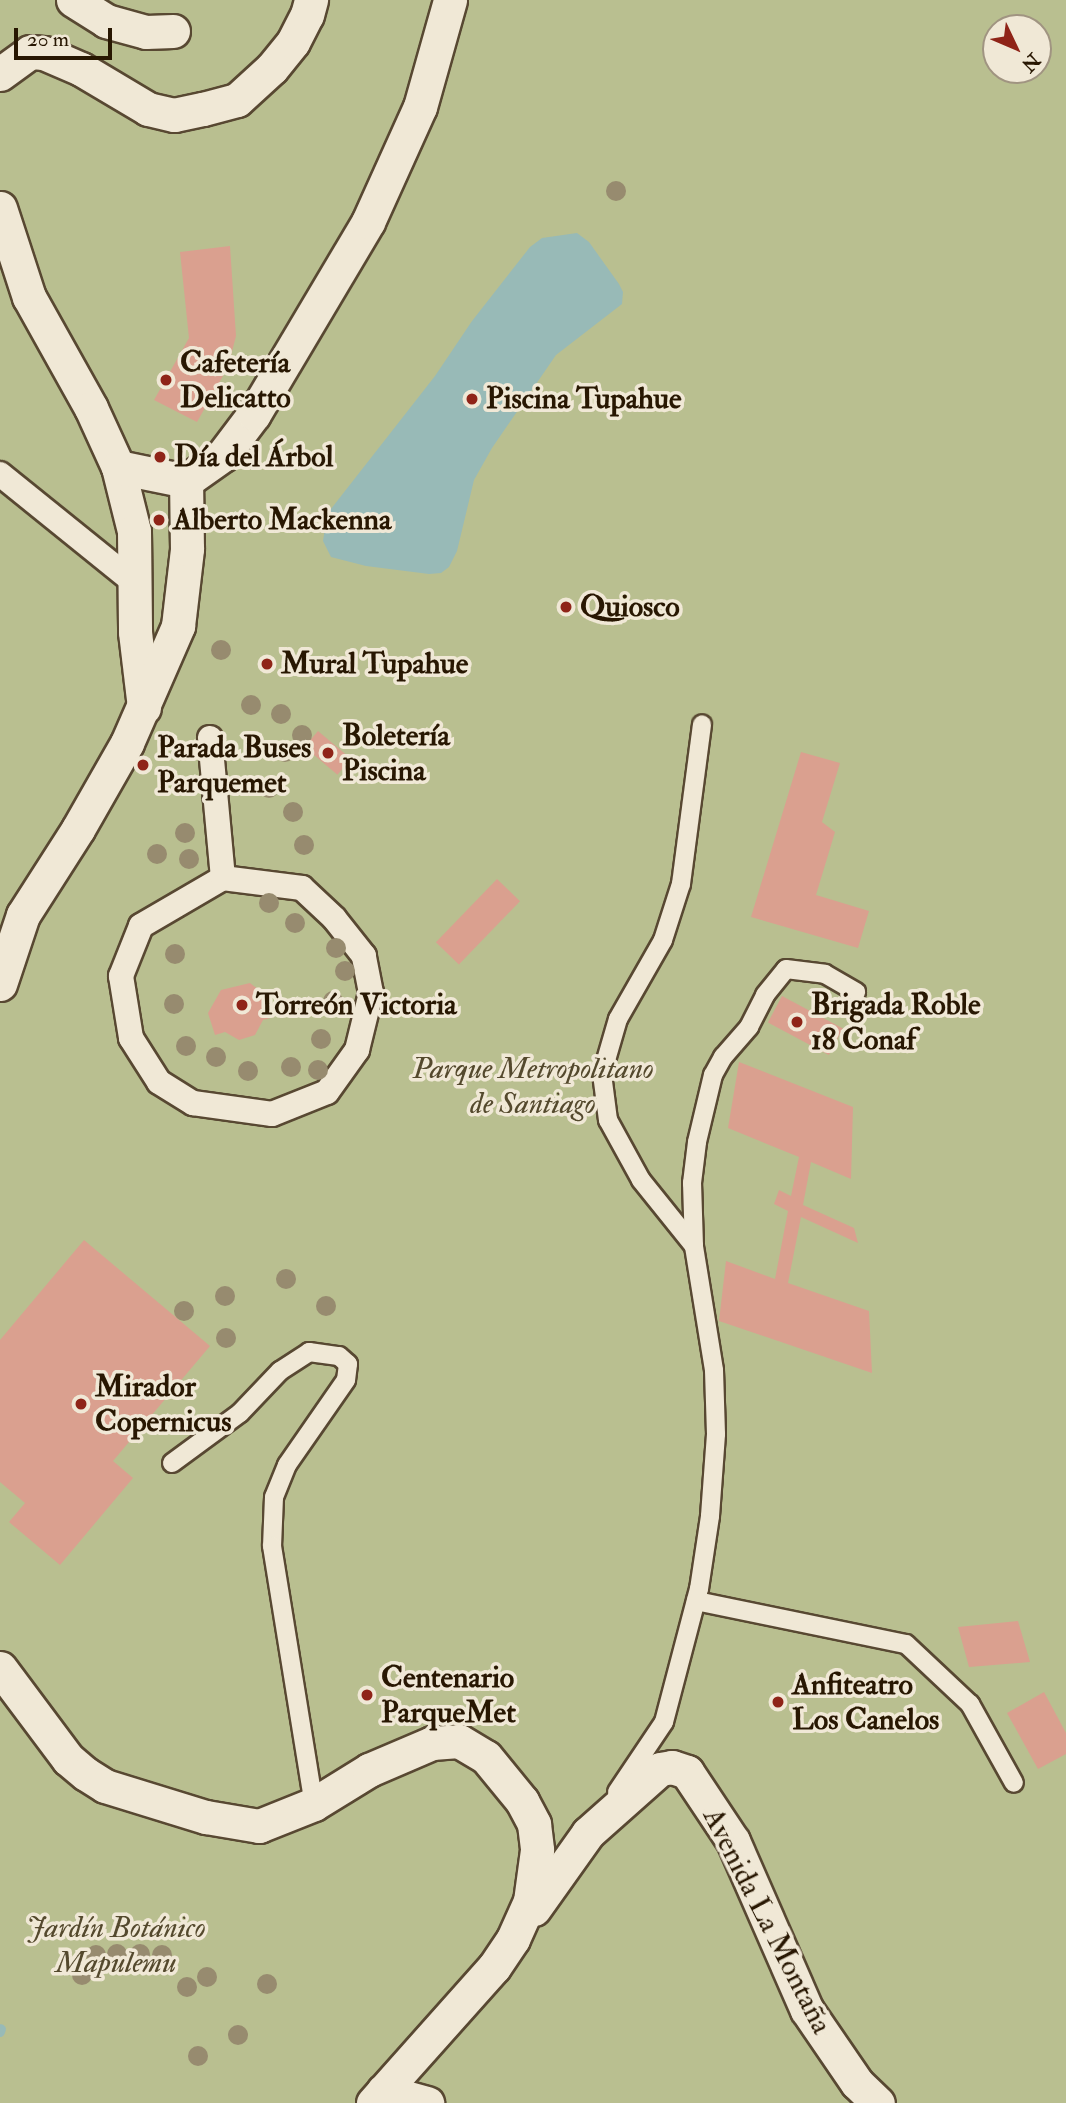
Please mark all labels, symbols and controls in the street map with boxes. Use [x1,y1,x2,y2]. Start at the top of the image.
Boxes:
scale bar [18,14,116,58]
north arrow [982,14,1052,84]
text: 20 m [27,26,69,53]
text: N [1016,48,1045,77]
place label: Cafetería Delicatto [180,345,291,416]
marker: Cafetería Delicatto [158,372,174,388]
place label: Piscina Tupahue [486,381,682,417]
marker: Piscina Tupahue [464,391,480,407]
place label: Día del Árbol [174,439,333,475]
marker: Día del Árbol [152,449,168,465]
place label: Alberto Mackenna [173,502,391,538]
marker: Alberto Mackenna [151,512,167,528]
place label: Quiosco [580,589,680,625]
marker: Quiosco [558,599,574,615]
place label: Mural Tupahue [281,646,468,682]
marker: Mural Tupahue [259,656,275,672]
place label: Boletería Piscina [342,718,450,788]
place label: Parada Buses Parquemet [157,730,311,800]
marker: Boletería Piscina [320,745,336,761]
marker: Parada Buses Parquemet [135,757,151,773]
place label: Torreón Victoria [256,987,456,1023]
place label: Brigada Roble 18 Conaf [811,987,980,1058]
marker: Torreón Victoria [234,997,250,1013]
marker: Brigada Roble 18 Conaf [789,1014,805,1030]
park label: Parque Metropolitano de Santiago [412,1051,654,1122]
place label: Mirador Copernicus [95,1369,232,1440]
marker: Mirador Copernicus [73,1396,89,1412]
place label: Centenario ParqueMet [381,1660,516,1730]
place label: Anfiteatro Los Canelos [792,1667,939,1738]
marker: Centenario ParqueMet [359,1687,375,1703]
marker: Anfiteatro Los Canelos [770,1694,786,1710]
street label: Avenida La Montaña [695,1802,839,2040]
park label: Jardín Botánico Mapulemu [26,1910,206,1980]

